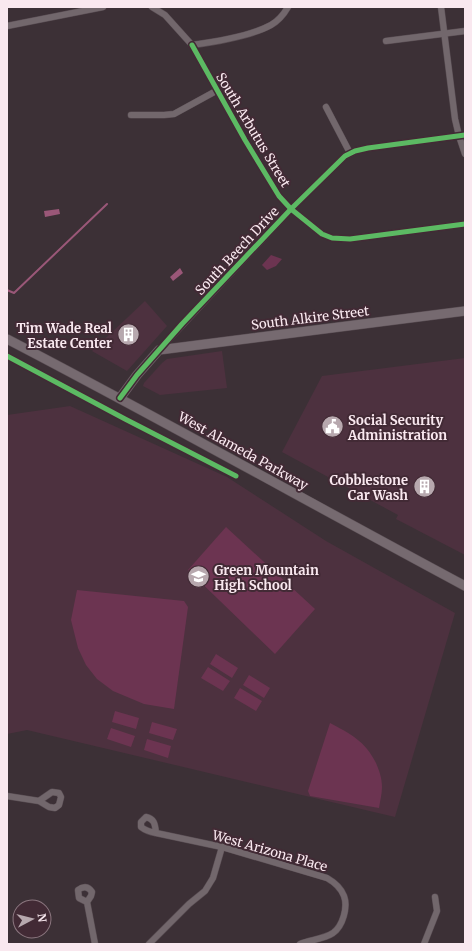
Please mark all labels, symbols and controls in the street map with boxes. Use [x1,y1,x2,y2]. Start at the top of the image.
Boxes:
street label: South Arbutus Street [212,70,294,190]
street label: South Beech Drive [192,203,283,299]
street label: South Alkire Street [250,302,370,334]
place label: Tim Wade Real Estate Center [16,320,112,352]
building icon: Tim Wade Real Estate Center [115,322,141,348]
street label: West Alameda Parkway [174,408,311,494]
place label: Social Security Administration [347,412,447,444]
public building icon: Social Security Administration [320,414,346,440]
place label: Cobblestone Car Wash [329,472,408,504]
building icon: Cobblestone Car Wash [411,474,437,500]
place label: Green Mountain High School [214,562,319,594]
school or university icon: Green Mountain High School [186,564,212,590]
street label: West Arizona Place [210,826,330,876]
north arrow [12,899,52,939]
text: N [34,913,49,923]

